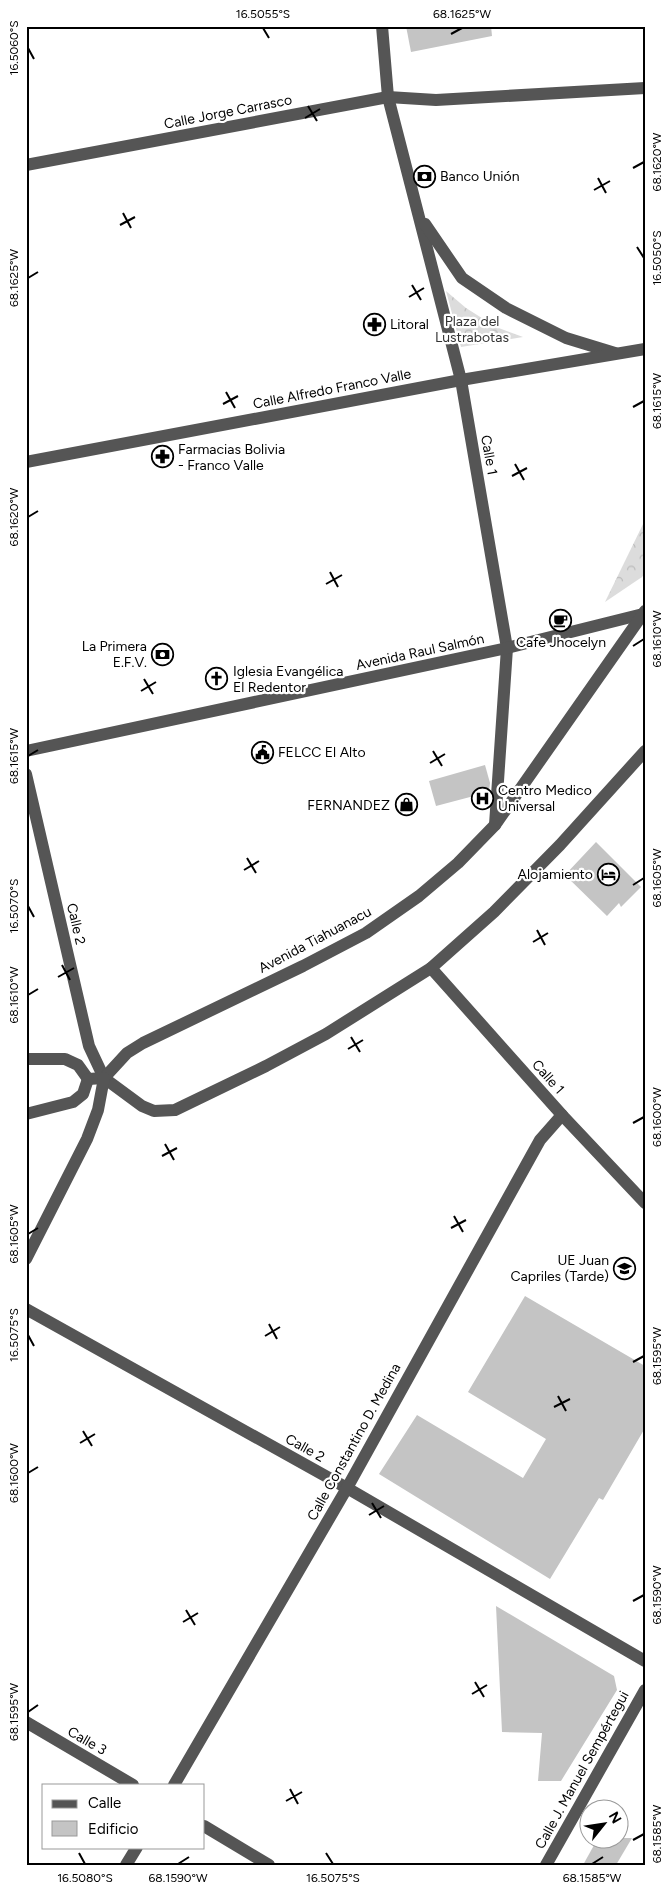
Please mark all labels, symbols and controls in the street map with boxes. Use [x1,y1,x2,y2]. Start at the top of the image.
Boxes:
text: 16.5055°S [236,7,290,21]
text: 68.1625°W [433,7,491,21]
text: 16.5060°S [7,20,21,76]
street label: Calle Jorge Carrasco [163,91,293,133]
text: 68.1620°W [650,132,664,191]
bank icon: Banco Unión [412,164,436,188]
place label: Banco Unión [440,168,520,185]
text: 16.5050°S [650,230,664,286]
text: 68.1625°W [7,249,21,307]
pharmacy icon: Litoral [362,312,386,336]
park label: Plaza del Lustrabotas [435,313,509,346]
place label: Litoral [390,316,429,333]
street label: Calle Alfredo Franco Valle [251,365,413,413]
text: 68.1615°W [650,372,664,429]
street label: Calle 1 [477,434,501,476]
place label: Farmacias Bolivia - Franco Valle [178,441,285,474]
pharmacy icon: Farmacias Bolivia - Franco Valle [150,445,174,469]
text: 68.1620°W [7,487,21,546]
cafe icon: Cafe Jhocelyn [549,608,573,632]
text: 68.1610°W [650,610,664,668]
street label: Avenida Raul Salmón [354,630,486,674]
place label: Cafe Jhocelyn [516,634,606,651]
place label: La Primera E.F.V. [82,638,147,671]
bank icon: La Primera E.F.V. [151,642,175,666]
place label: Iglesia Evangélica El Redentor [233,663,343,696]
church icon: Iglesia Evangélica El Redentor [205,667,229,691]
text: 68.1615°W [7,727,21,784]
public building icon: FELCC El Alto [250,740,274,764]
place label: FELCC El Alto [278,744,366,761]
place label: Centro Medico Universal [498,782,592,815]
hospital icon: Centro Medico Universal [470,786,494,810]
shop icon: FERNANDEZ [394,793,418,817]
place label: FERNANDEZ [307,797,390,814]
text: 68.1605°W [650,848,664,907]
hotel icon: Alojamiento [597,862,621,886]
place label: Alojamiento [517,866,593,883]
text: 16.5070°S [7,879,21,933]
street label: Calle 2 [63,901,89,947]
street label: Avenida Tiahuanacu [256,903,374,977]
text: 68.1610°W [7,966,21,1024]
street label: Calle 1 [528,1056,568,1098]
text: 68.1600°W [650,1087,664,1147]
text: 68.1605°W [7,1204,21,1263]
place label: UE Juan Capriles (Tarde) [510,1252,609,1285]
school or university icon: UE Juan Capriles (Tarde) [613,1256,637,1280]
text: 16.5075°S [7,1308,21,1362]
text: 68.1595°W [650,1326,664,1385]
street label: Calle Constantino D. Medina [304,1360,404,1524]
street label: Calle 2 [282,1430,328,1466]
text: 68.1600°W [7,1443,21,1503]
text: 68.1590°W [650,1565,664,1624]
text: 68.1595°W [7,1682,21,1741]
street label: Calle J. Manuel Sempértegui [531,1688,633,1852]
street label: Calle 3 [65,1723,109,1759]
legend [42,1784,205,1848]
text: Calle [88,1794,121,1812]
north arrow [578,1798,628,1848]
text: 68.1585°W [650,1804,664,1863]
text: N [605,1809,625,1827]
text: Edificio [88,1820,139,1838]
text: 16.5080°S [57,1871,113,1885]
text: 68.1590°W [149,1871,208,1885]
text: 16.5075°S [306,1871,360,1885]
text: 68.1585°W [563,1871,622,1885]

